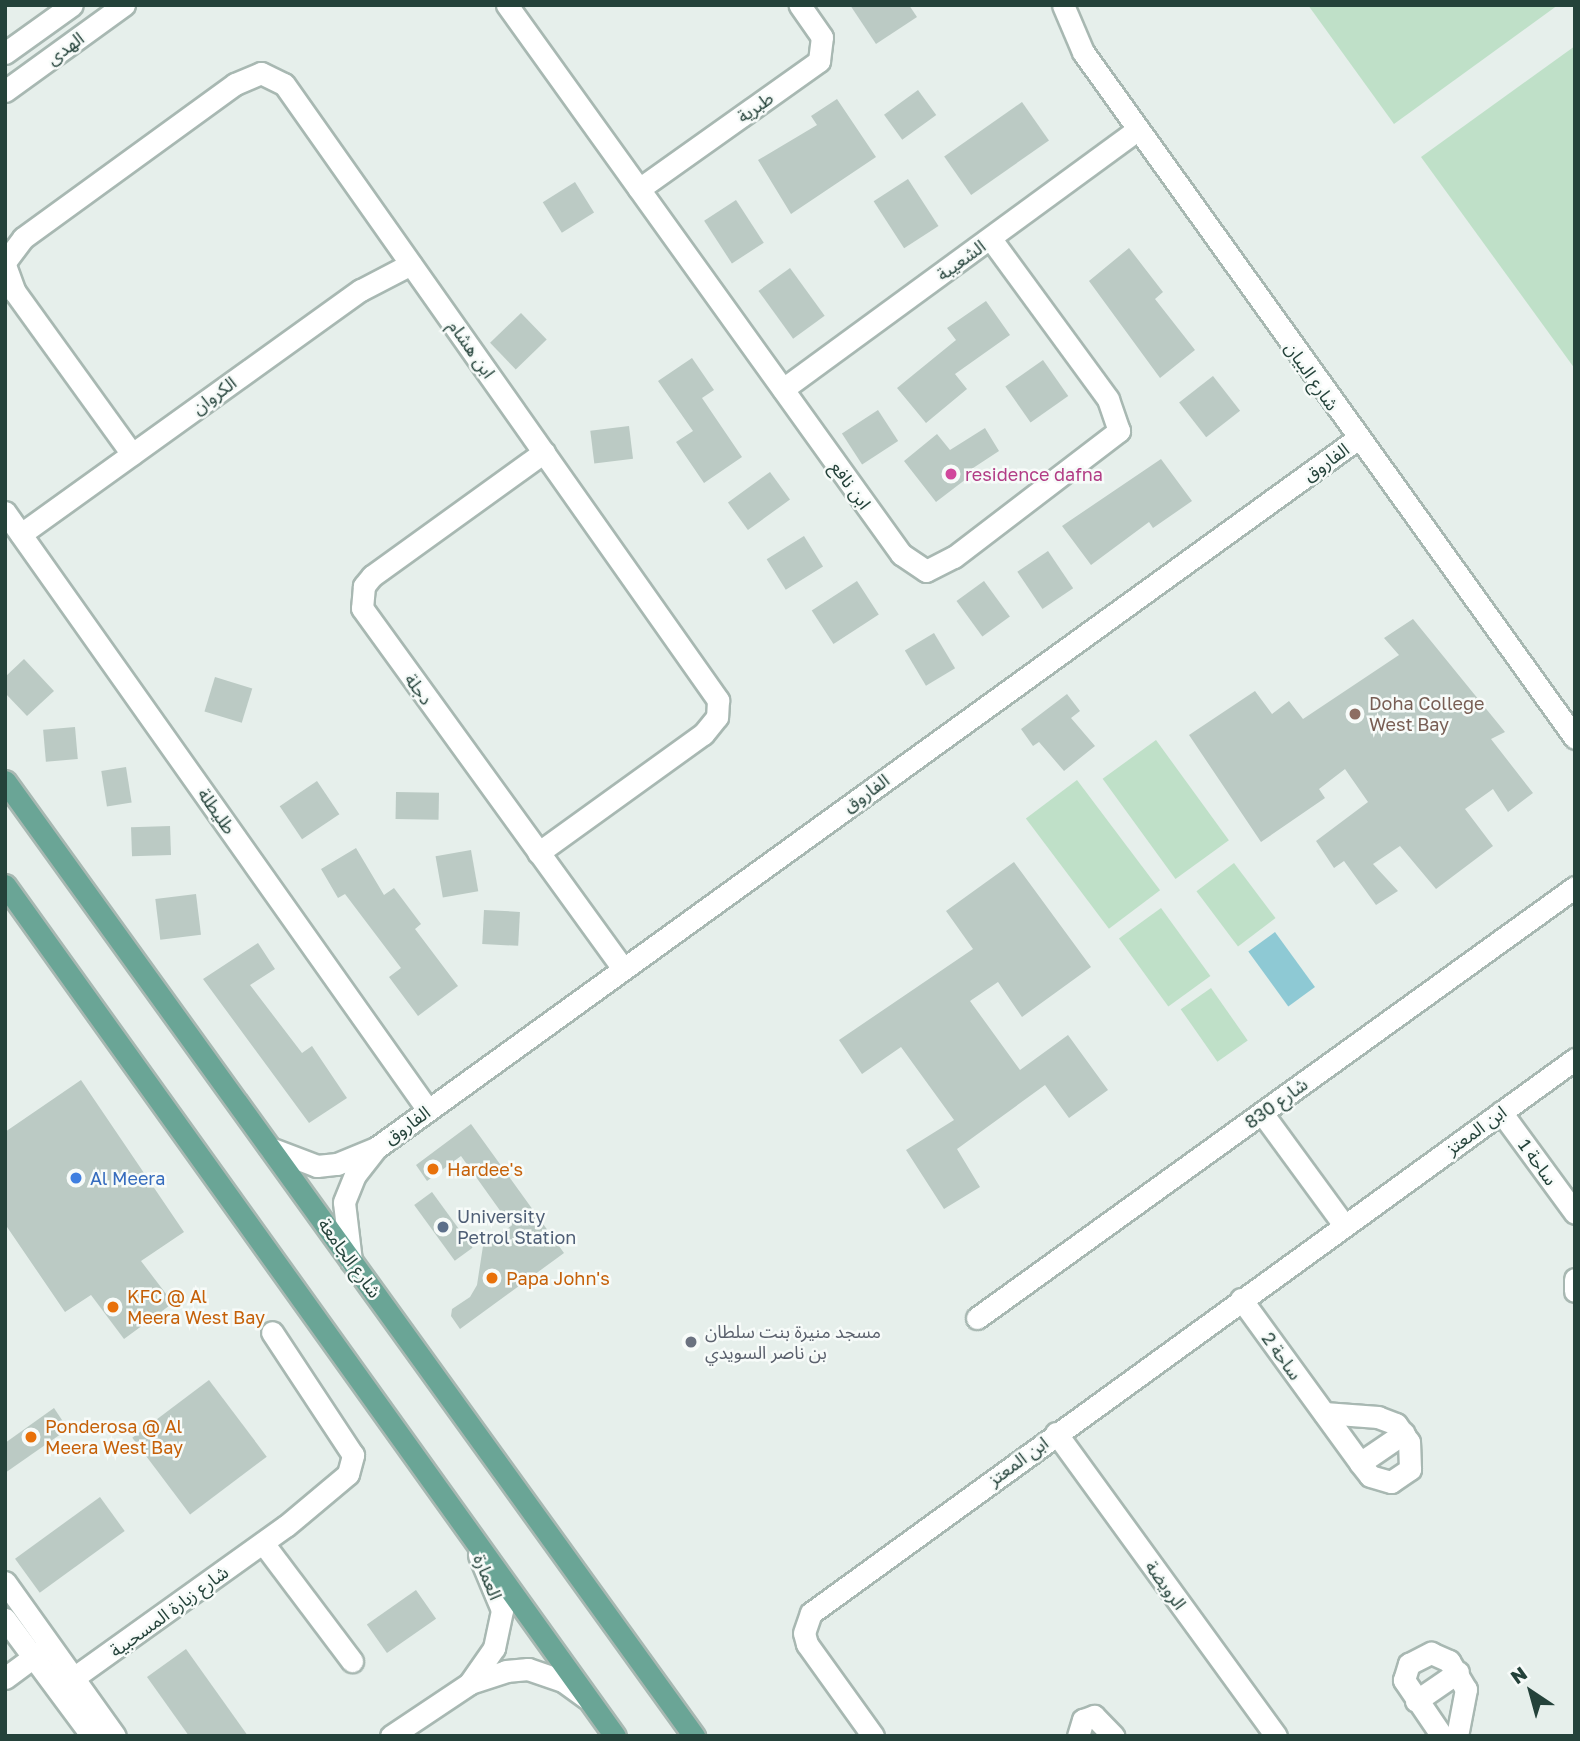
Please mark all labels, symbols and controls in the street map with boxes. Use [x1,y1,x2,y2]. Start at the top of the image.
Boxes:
street label: الهدى [42,27,88,69]
street label: طبرية [733,87,777,127]
street label: الشعيبة [932,235,990,285]
street label: ابن هشام [444,316,500,382]
street label: شارع البيان [1280,337,1344,415]
street label: الكروان [187,372,241,418]
street label: الفاروق [1299,438,1353,486]
street label: ابن نافع [826,457,876,513]
place label: residence dafna [965,463,1103,485]
marker: residence dafna [943,466,959,482]
street label: دجلة [400,669,438,709]
place label: Doha College West Bay [1369,693,1484,736]
marker: Doha College West Bay [1347,706,1363,722]
street label: الفاروق [839,769,893,817]
street label: طليطلة [193,784,241,838]
street label: شارع 830 [1240,1073,1312,1133]
street label: الفاروق [380,1101,434,1149]
street label: ابن المعتز [1442,1101,1510,1159]
street label: ساحة 1 [1514,1135,1562,1189]
place label: Hardee's [447,1158,523,1180]
marker: Hardee's [425,1161,441,1177]
place label: Al Meera [90,1167,165,1189]
marker: Al Meera [68,1170,84,1186]
place label: University Petrol Station [457,1206,576,1248]
street label: شارع الجامعة [314,1214,386,1302]
marker: University Petrol Station [435,1219,451,1235]
place label: Papa John's [506,1267,610,1289]
marker: Papa John's [484,1270,500,1286]
place label: KFC @ Al Meera West Bay [127,1286,265,1328]
marker: KFC @ Al Meera West Bay [105,1299,121,1315]
place label: مسجد منيرة بنت سلطان بن ناصر السويدي [705,1321,881,1364]
street label: ساحة 2 [1257,1328,1307,1384]
marker: مسجد منيرة بنت سلطان بن ناصر السويدي [683,1334,699,1350]
place label: Ponderosa @ Al Meera West Bay [45,1416,183,1458]
marker: Ponderosa @ Al Meera West Bay [23,1429,39,1445]
street label: ابن المعتز [984,1432,1052,1490]
street label: العمارة [469,1551,507,1603]
street label: الرويضة [1141,1556,1191,1614]
street label: شارع زبارة المسحبية [106,1561,232,1661]
north arrow [1496,1657,1566,1727]
text: N [1506,1661,1531,1688]

